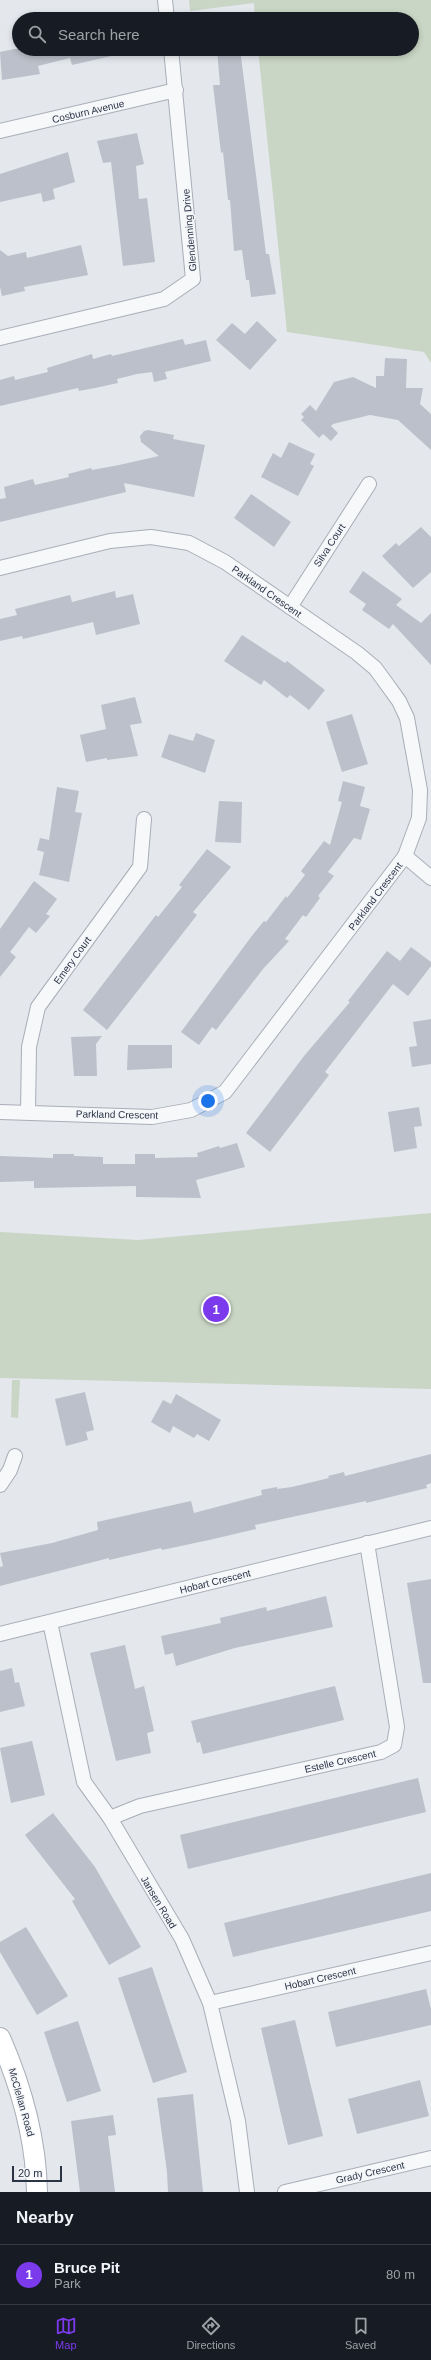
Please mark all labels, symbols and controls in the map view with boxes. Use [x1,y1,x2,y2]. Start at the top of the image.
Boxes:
search box [12,12,419,56]
icon: search [26,23,48,45]
text: Search here [58,26,140,43]
street label: Cosburn Avenue [51,98,126,125]
street label: Glendenning Drive [180,188,199,272]
street label: Silva Court [311,522,347,569]
street label: Parkland Crescent [230,563,304,620]
street label: Parkland Crescent [346,860,405,932]
street label: Emery Court [51,934,93,986]
your location [198,1091,218,1111]
street label: Parkland Crescent [76,1108,158,1121]
pin: 1 [203,1294,229,1324]
street label: Hobart Crescent [178,1567,252,1596]
street label: Estelle Crescent [303,1748,377,1775]
street label: Jansen Road [139,1874,178,1930]
street label: Hobart Crescent [283,1965,357,1992]
street label: McClellan Road [7,2067,37,2138]
street label: Grady Crescent [335,2159,406,2186]
scale bar [12,2164,62,2183]
text: 20 m [18,2167,42,2179]
text: Nearby [16,2208,74,2227]
text: Bruce Pit [54,2259,120,2276]
text: 1 [25,2267,33,2282]
text: 80 m [386,2267,415,2282]
text: Park [54,2276,81,2291]
tab: Map [55,2315,77,2351]
tab: Directions [186,2315,235,2351]
tab: Saved [345,2315,376,2351]

